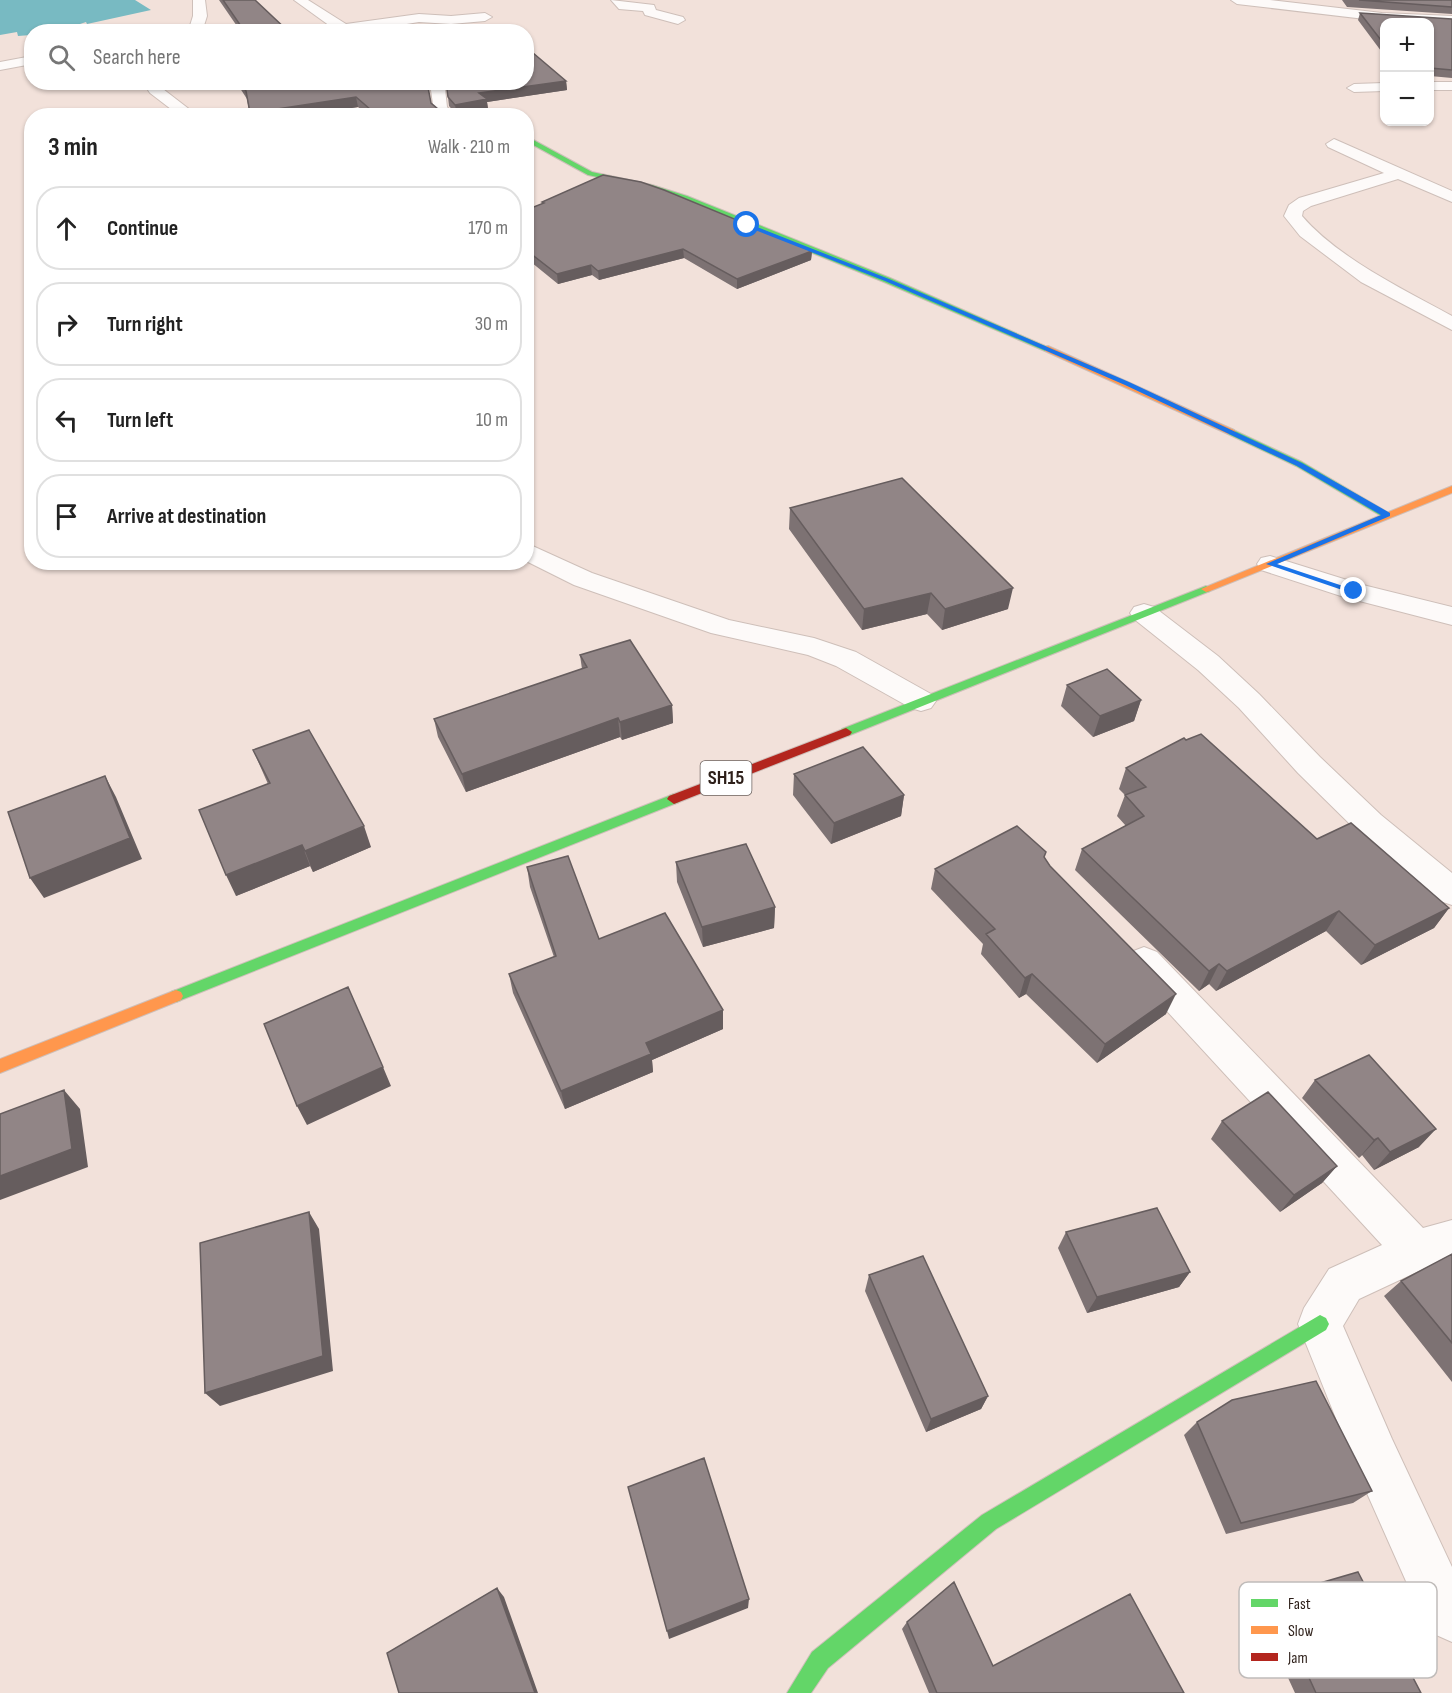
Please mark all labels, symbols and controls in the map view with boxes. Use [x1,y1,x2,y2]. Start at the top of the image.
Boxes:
map controls [1380,18,1434,126]
button: + [1380,18,1434,72]
search box [24,24,534,90]
icon: search [45,41,78,74]
text: Search here [93,44,180,71]
button: − [1380,72,1434,126]
text: 3 min [48,132,98,163]
text: Walk · 210 m [428,135,510,159]
route start [733,211,759,237]
icon: ahead [50,212,83,245]
text: Continue [107,215,178,242]
text: 170 m [468,216,508,240]
icon: right [50,308,83,341]
text: Turn right [107,311,183,338]
text: 30 m [475,312,508,336]
icon: left [50,404,83,437]
text: Turn left [107,407,173,434]
text: 10 m [476,408,508,432]
icon: arrive [50,500,83,533]
text: Arrive at destination [107,503,266,530]
route end [1340,577,1366,603]
road number: SH15 [700,761,752,795]
legend [1239,1582,1437,1678]
text: Fast [1288,1595,1311,1614]
text: Slow [1288,1622,1313,1641]
text: Jam [1287,1649,1308,1668]

